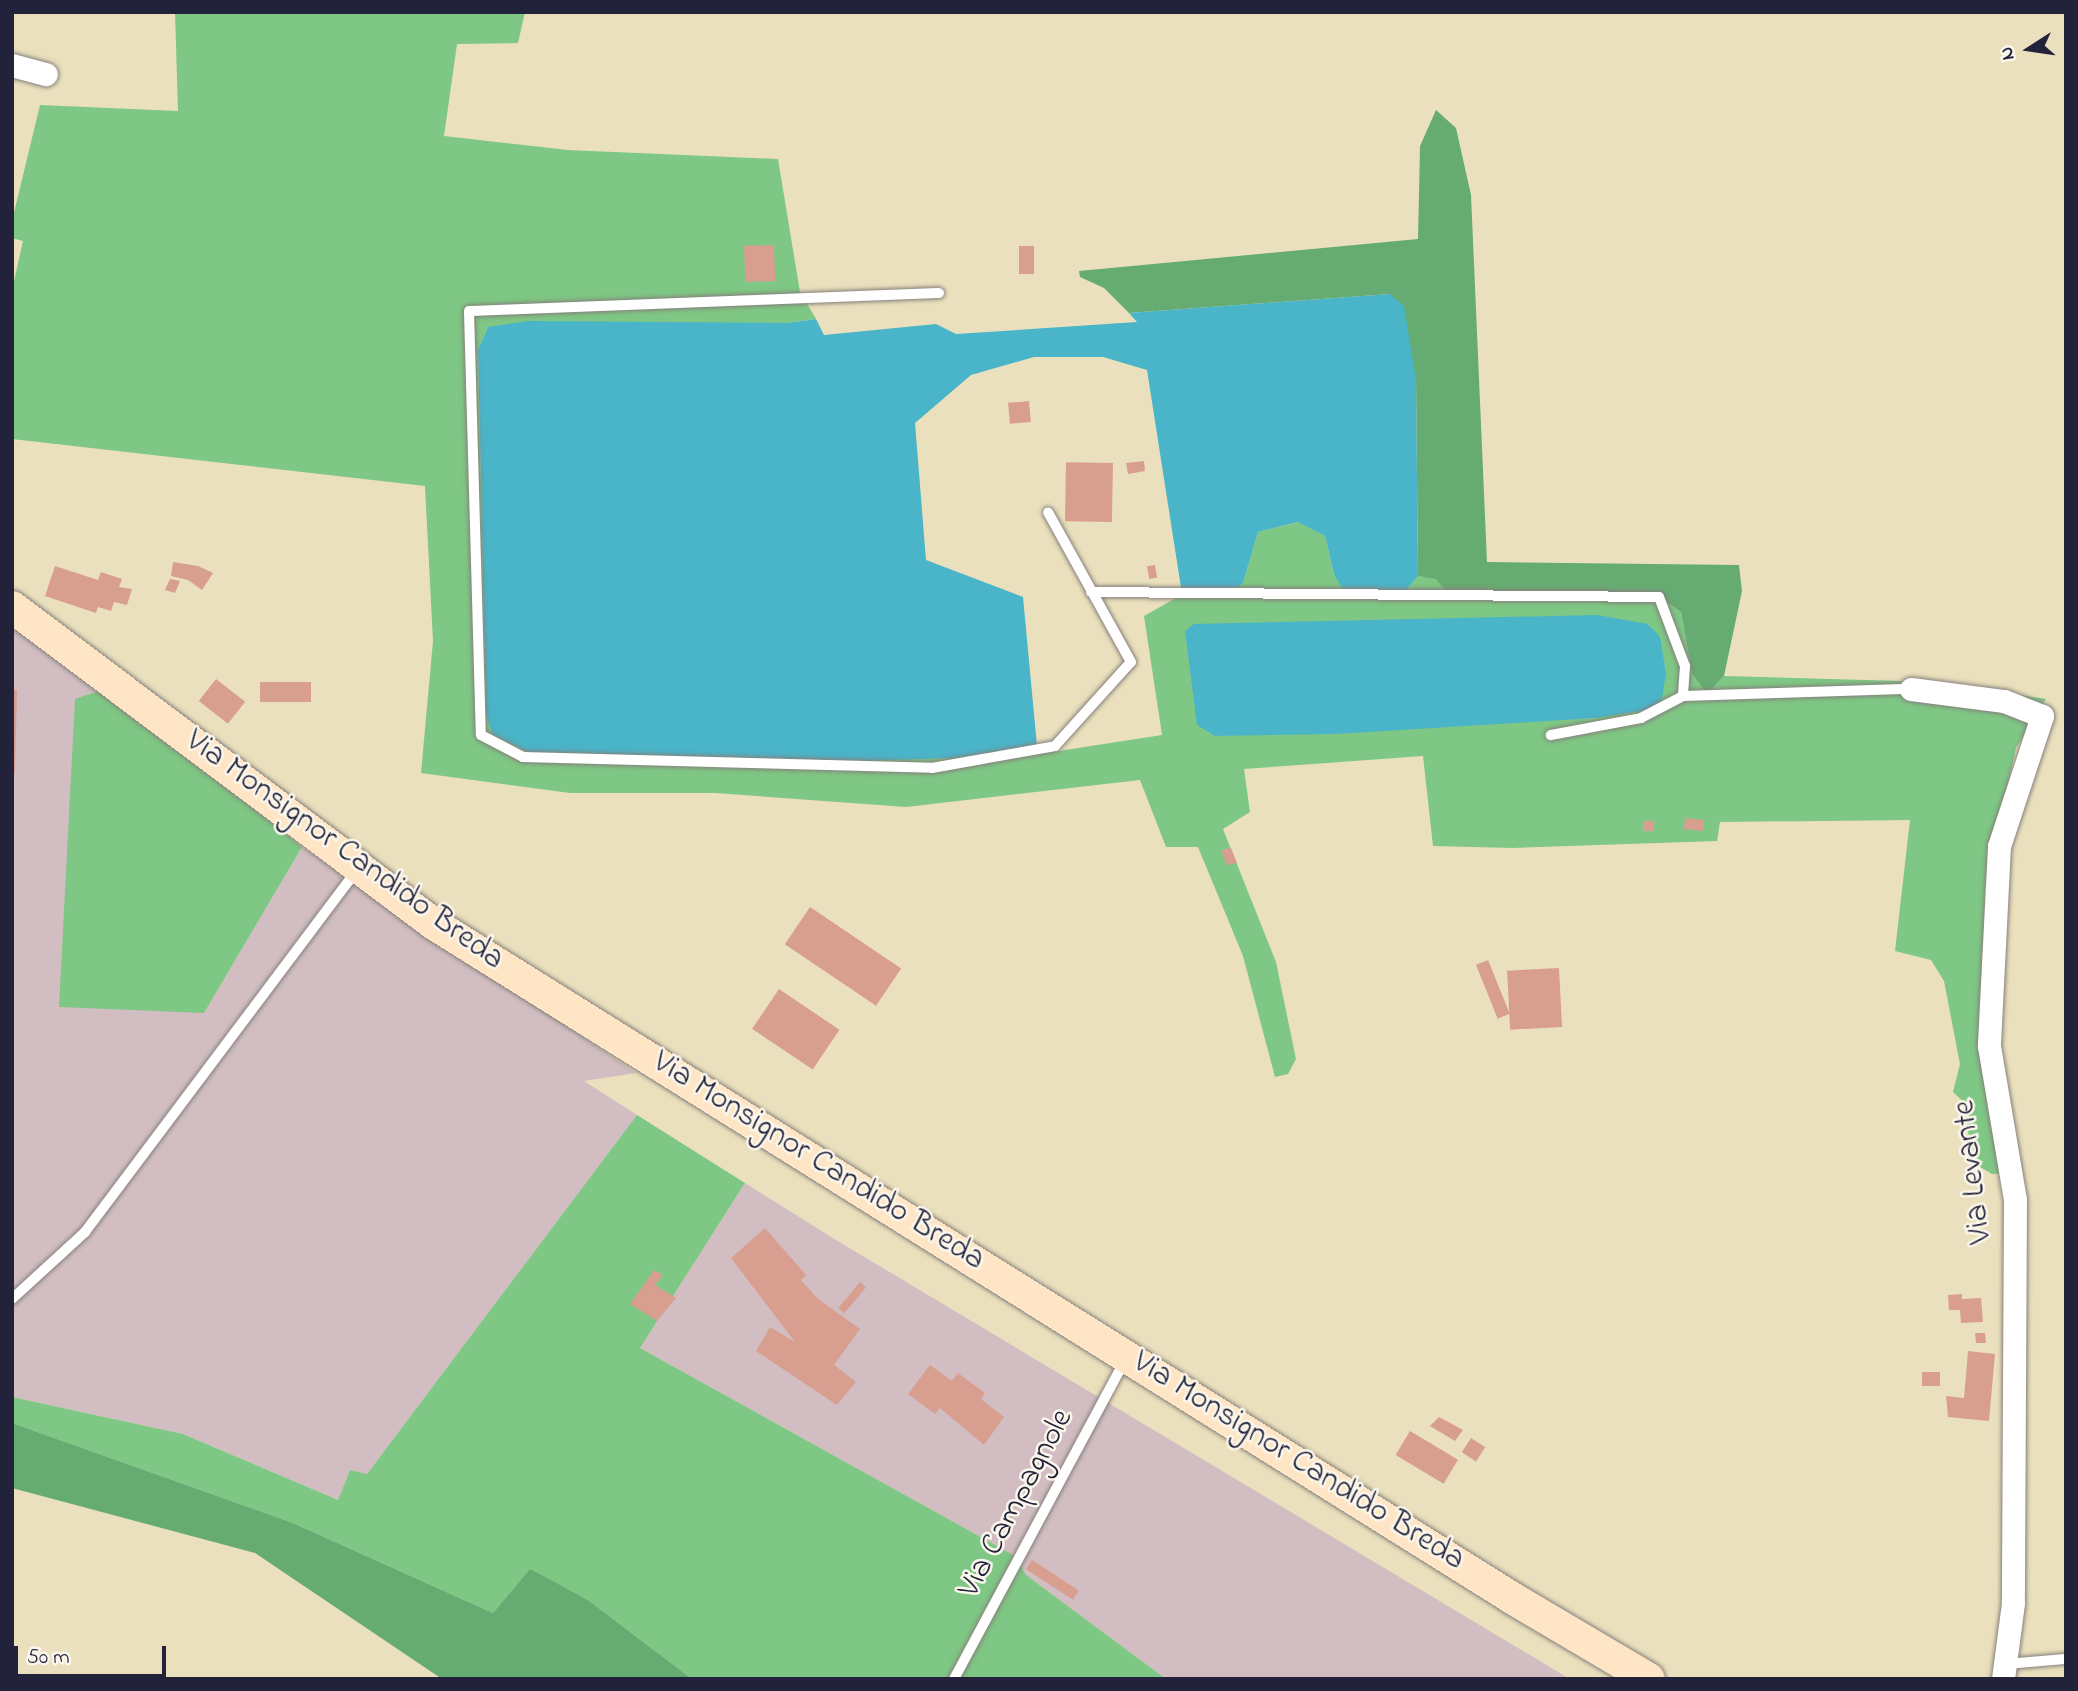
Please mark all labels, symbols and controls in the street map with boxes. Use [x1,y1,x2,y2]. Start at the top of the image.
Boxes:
north arrow [1994,14,2064,84]
text: N [1993,44,2023,63]
street label: Via Monsignor Candido Breda [177,723,511,979]
street label: Via Monsignor Candido Breda [645,1044,991,1280]
street label: Via Levante [1946,1098,2002,1246]
street label: Via Monsignor Candido Breda [1125,1344,1471,1580]
street label: Via Campagnole [951,1403,1083,1605]
scale bar [18,1632,170,1676]
text: 50 m [27,1643,70,1673]

